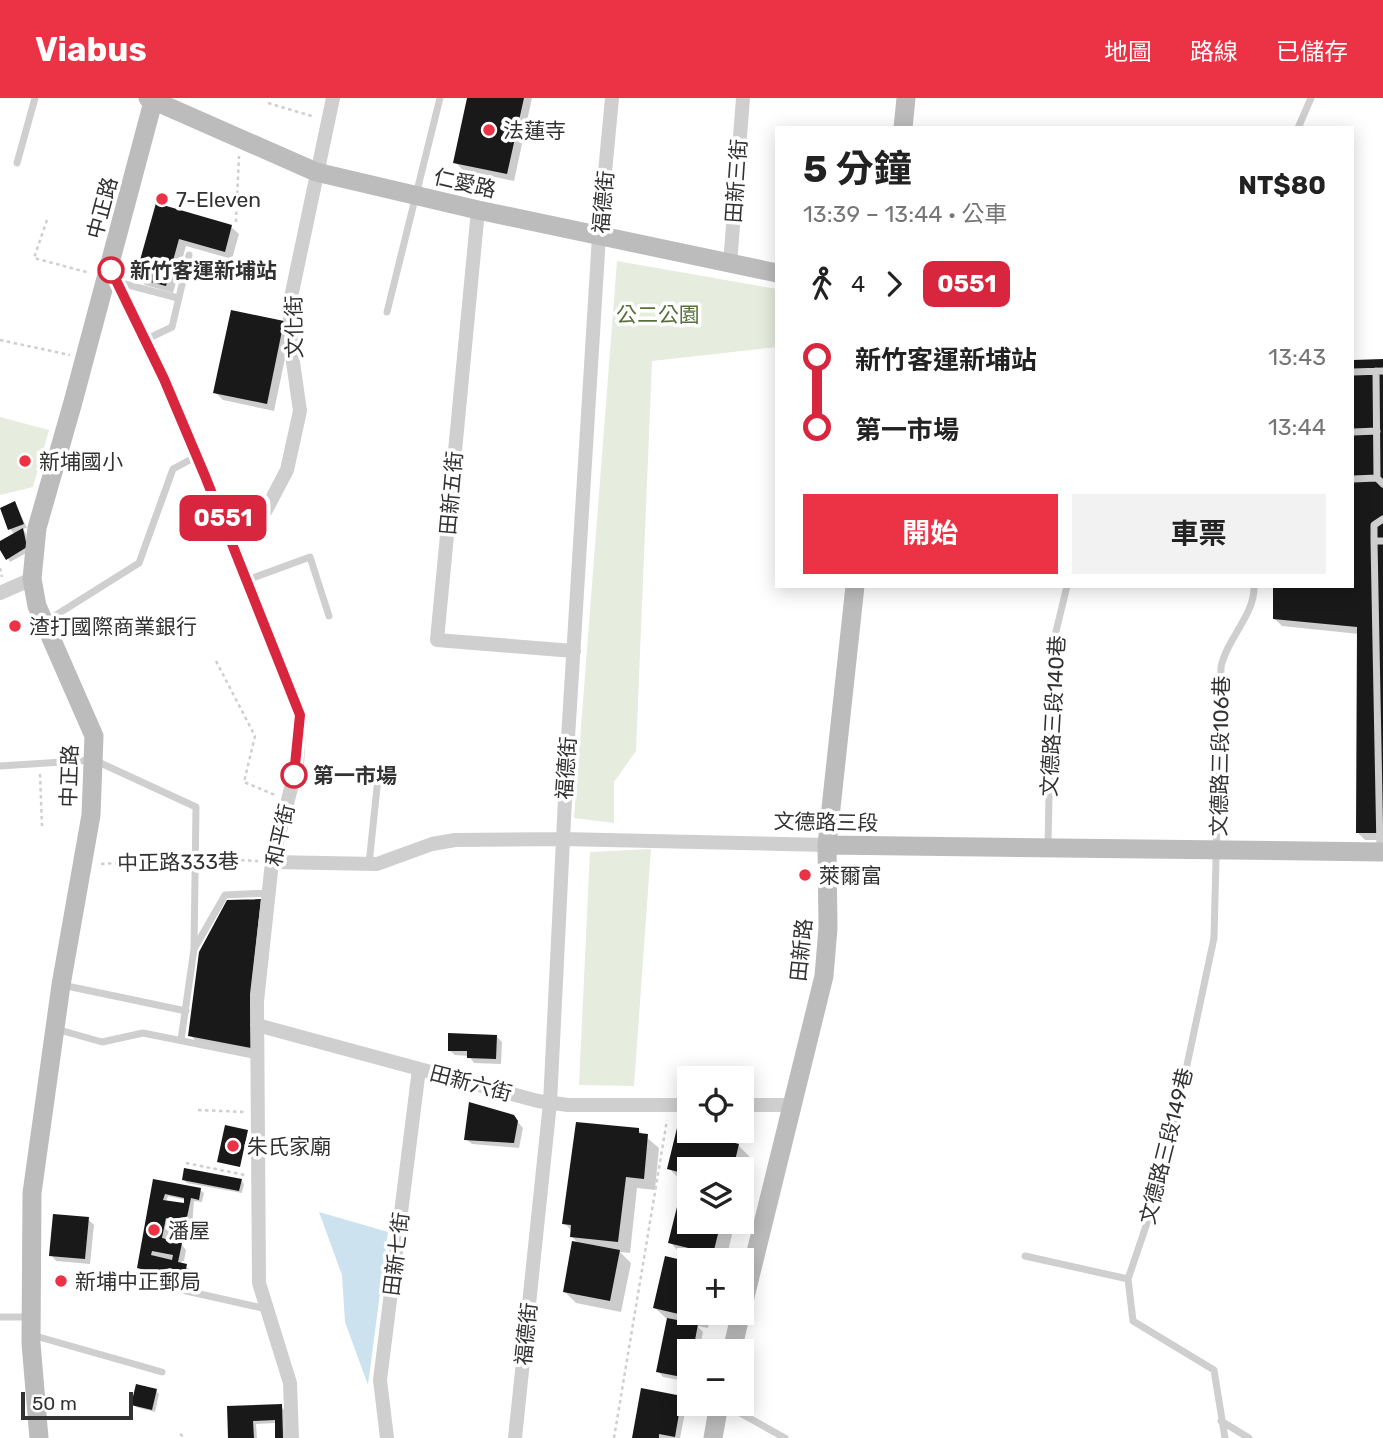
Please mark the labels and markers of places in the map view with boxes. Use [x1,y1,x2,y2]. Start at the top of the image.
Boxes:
place label: 法蓮寺 [503,118,566,143]
marker: 法蓮寺 [481,122,497,138]
place label: 7-Eleven [176,187,261,212]
marker: 7-Eleven [154,191,170,207]
marker: 新竹客運新埔站 [98,257,124,283]
place label: 新竹客運新埔站 [130,258,277,283]
place label: 新埔國小 [39,449,123,474]
marker: 新埔國小 [17,453,33,469]
place label: 渣打國際商業銀行 [29,614,197,639]
marker: 渣打國際商業銀行 [7,618,23,634]
marker: 第一市場 [281,762,307,788]
place label: 第一市場 [313,763,397,788]
place label: 萊爾富 [819,863,882,888]
marker: 萊爾富 [797,867,813,883]
place label: 朱氏家廟 [247,1134,331,1159]
marker: 朱氏家廟 [225,1138,241,1154]
place label: 潘屋 [168,1218,210,1243]
marker: 潘屋 [146,1222,162,1238]
place label: 新埔中正郵局 [75,1269,201,1294]
marker: 新埔中正郵局 [53,1273,69,1289]

